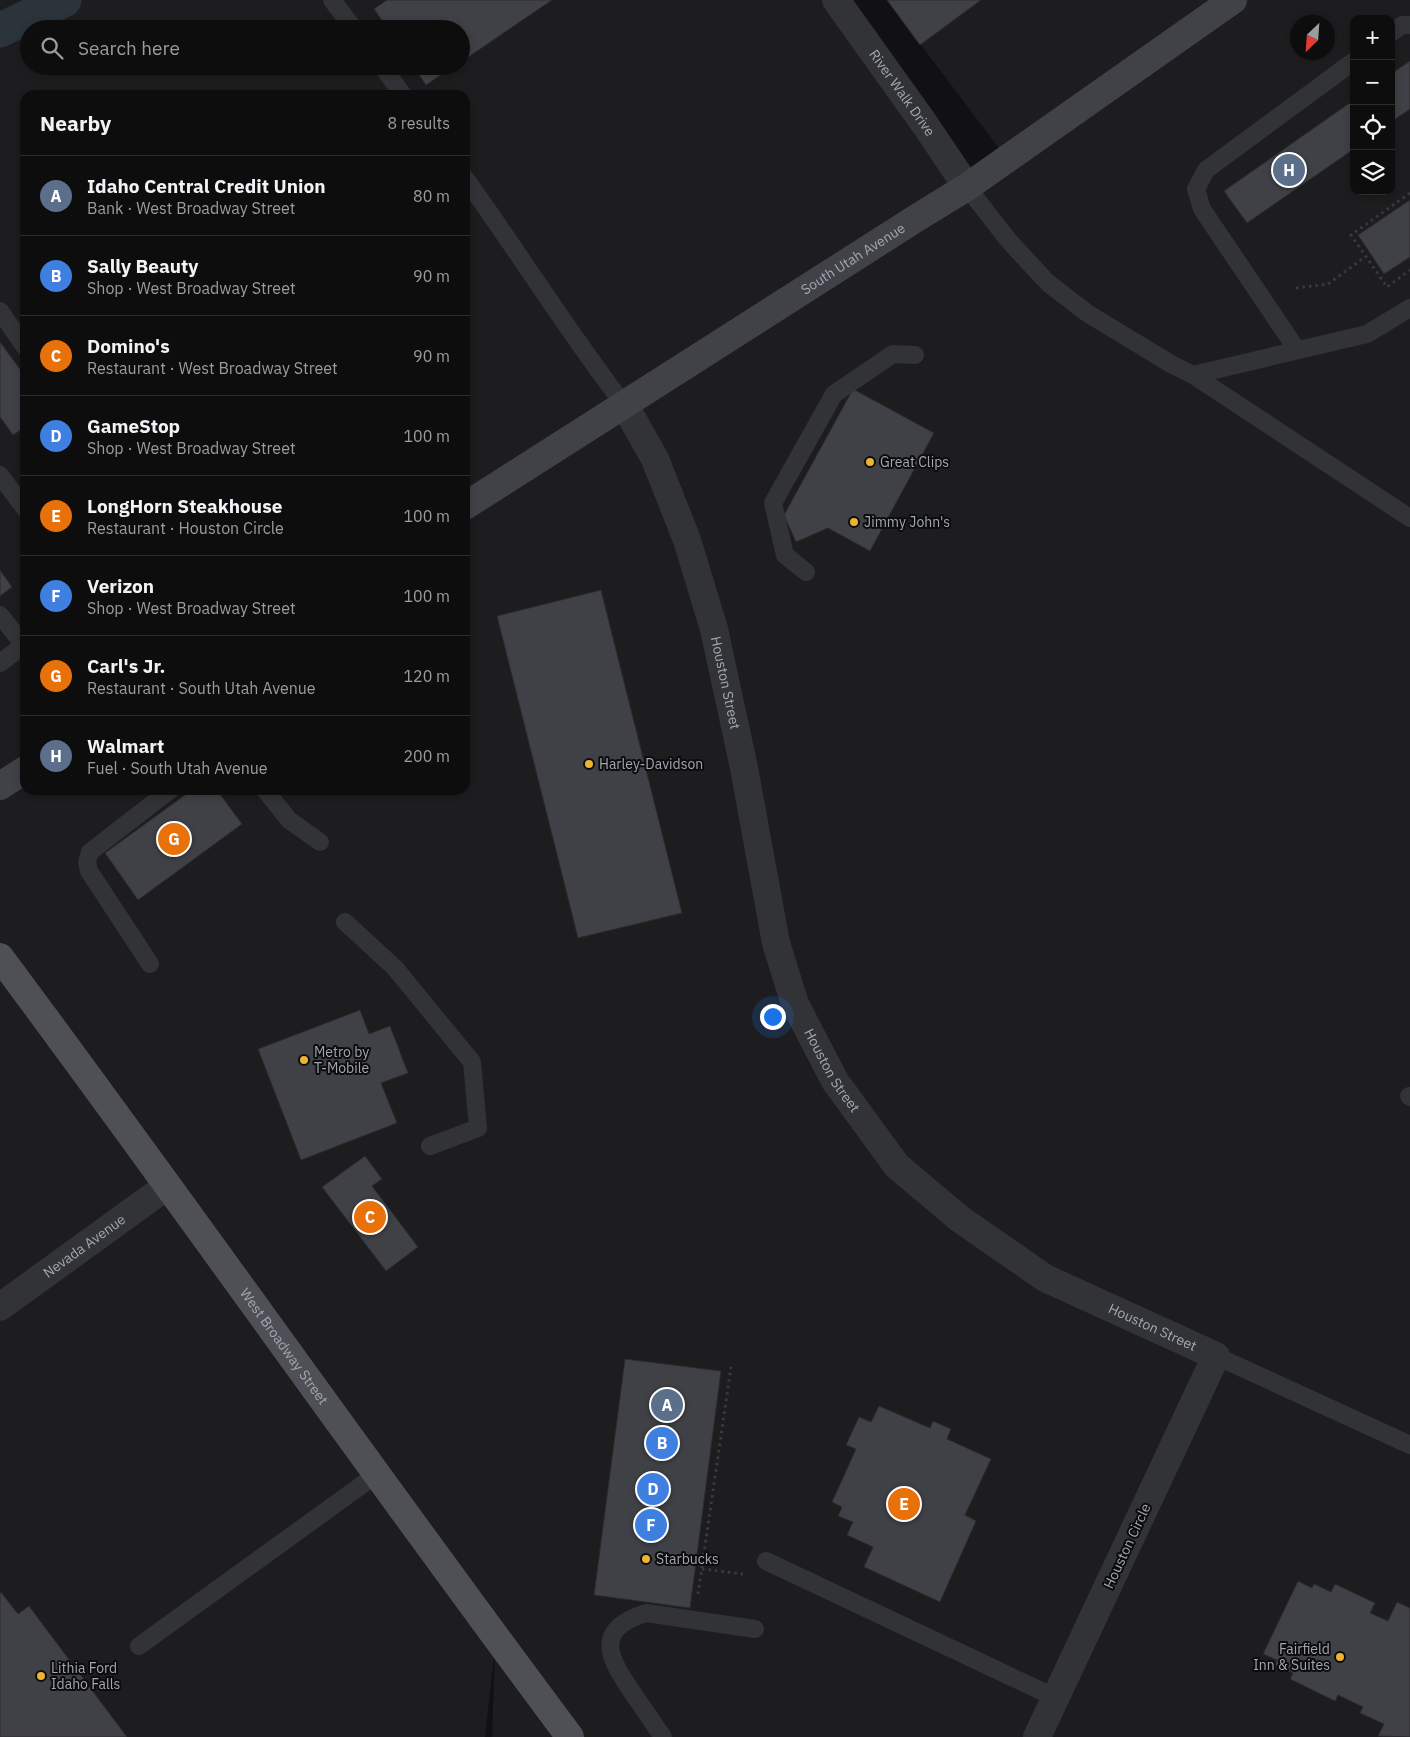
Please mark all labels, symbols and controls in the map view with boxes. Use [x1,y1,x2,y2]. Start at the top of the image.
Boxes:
north arrow [1290,15,1335,60]
map controls [1350,15,1395,195]
button: + [1350,15,1395,60]
search box [20,20,470,75]
icon: search [38,34,66,62]
text: Search here [78,36,180,60]
street label: River Walk Drive [865,46,939,140]
button: − [1350,60,1395,105]
button: locate [1350,105,1395,150]
text: Nearby [40,109,111,137]
text: 8 results [387,113,450,133]
button: layers [1350,150,1395,195]
pin: H [1273,151,1305,189]
text: Idaho Central Credit Union [87,174,325,198]
text: A [51,186,61,206]
text: 80 m [413,186,450,206]
text: Bank · West Broadway Street [87,198,295,218]
street label: South Utah Avenue [797,219,909,299]
text: Sally Beauty [87,254,198,278]
text: B [51,266,61,286]
text: 90 m [413,266,450,286]
text: Shop · West Broadway Street [87,278,296,298]
text: Domino's [87,334,170,358]
text: C [51,346,61,366]
text: 90 m [413,346,450,366]
text: Restaurant · West Broadway Street [87,358,338,378]
text: GameStop [87,414,180,438]
text: D [50,426,62,446]
text: 100 m [403,426,450,446]
text: Shop · West Broadway Street [87,438,296,458]
place label: Great Clips [880,453,949,471]
marker: Great Clips [864,456,876,468]
text: LongHorn Steakhouse [87,494,282,518]
text: E [51,506,61,526]
text: 100 m [403,506,450,526]
place label: Jimmy John's [864,513,950,531]
marker: Jimmy John's [848,516,860,528]
text: Restaurant · Houston Circle [87,518,284,538]
text: Verizon [87,574,154,598]
text: F [51,586,61,606]
text: 100 m [403,586,450,606]
text: Shop · West Broadway Street [87,598,296,618]
street label: Houston Street [707,635,744,731]
text: Carl's Jr. [87,654,165,678]
text: G [50,666,62,686]
text: 120 m [403,666,450,686]
text: Restaurant · South Utah Avenue [87,678,316,698]
text: Walmart [87,734,164,758]
text: H [50,746,62,766]
text: 200 m [403,746,450,766]
place label: Harley-Davidson [599,755,703,773]
text: Fuel · South Utah Avenue [87,758,268,778]
marker: Harley-Davidson [583,758,595,770]
pin: G [158,820,190,858]
your location [760,1004,786,1030]
street label: Houston Street [800,1025,864,1116]
place label: Metro by T-Mobile [314,1043,370,1077]
marker: Metro by T-Mobile [298,1054,310,1066]
pin: C [354,1198,386,1236]
street label: Nevada Avenue [39,1210,129,1282]
street label: West Broadway Street [236,1285,332,1408]
street label: Houston Street [1106,1299,1200,1355]
pin: A [651,1386,683,1424]
pin: B [646,1424,678,1462]
pin: D [637,1470,669,1508]
pin: E [888,1485,920,1523]
street label: Houston Circle [1099,1500,1155,1592]
pin: F [635,1506,667,1544]
place label: Starbucks [656,1550,719,1568]
marker: Starbucks [640,1553,652,1565]
place label: Fairfield Inn & Suites [1253,1640,1330,1674]
marker: Fairfield Inn & Suites [1334,1651,1346,1663]
place label: Lithia Ford Idaho Falls [51,1659,121,1693]
marker: Lithia Ford Idaho Falls [35,1670,47,1682]

